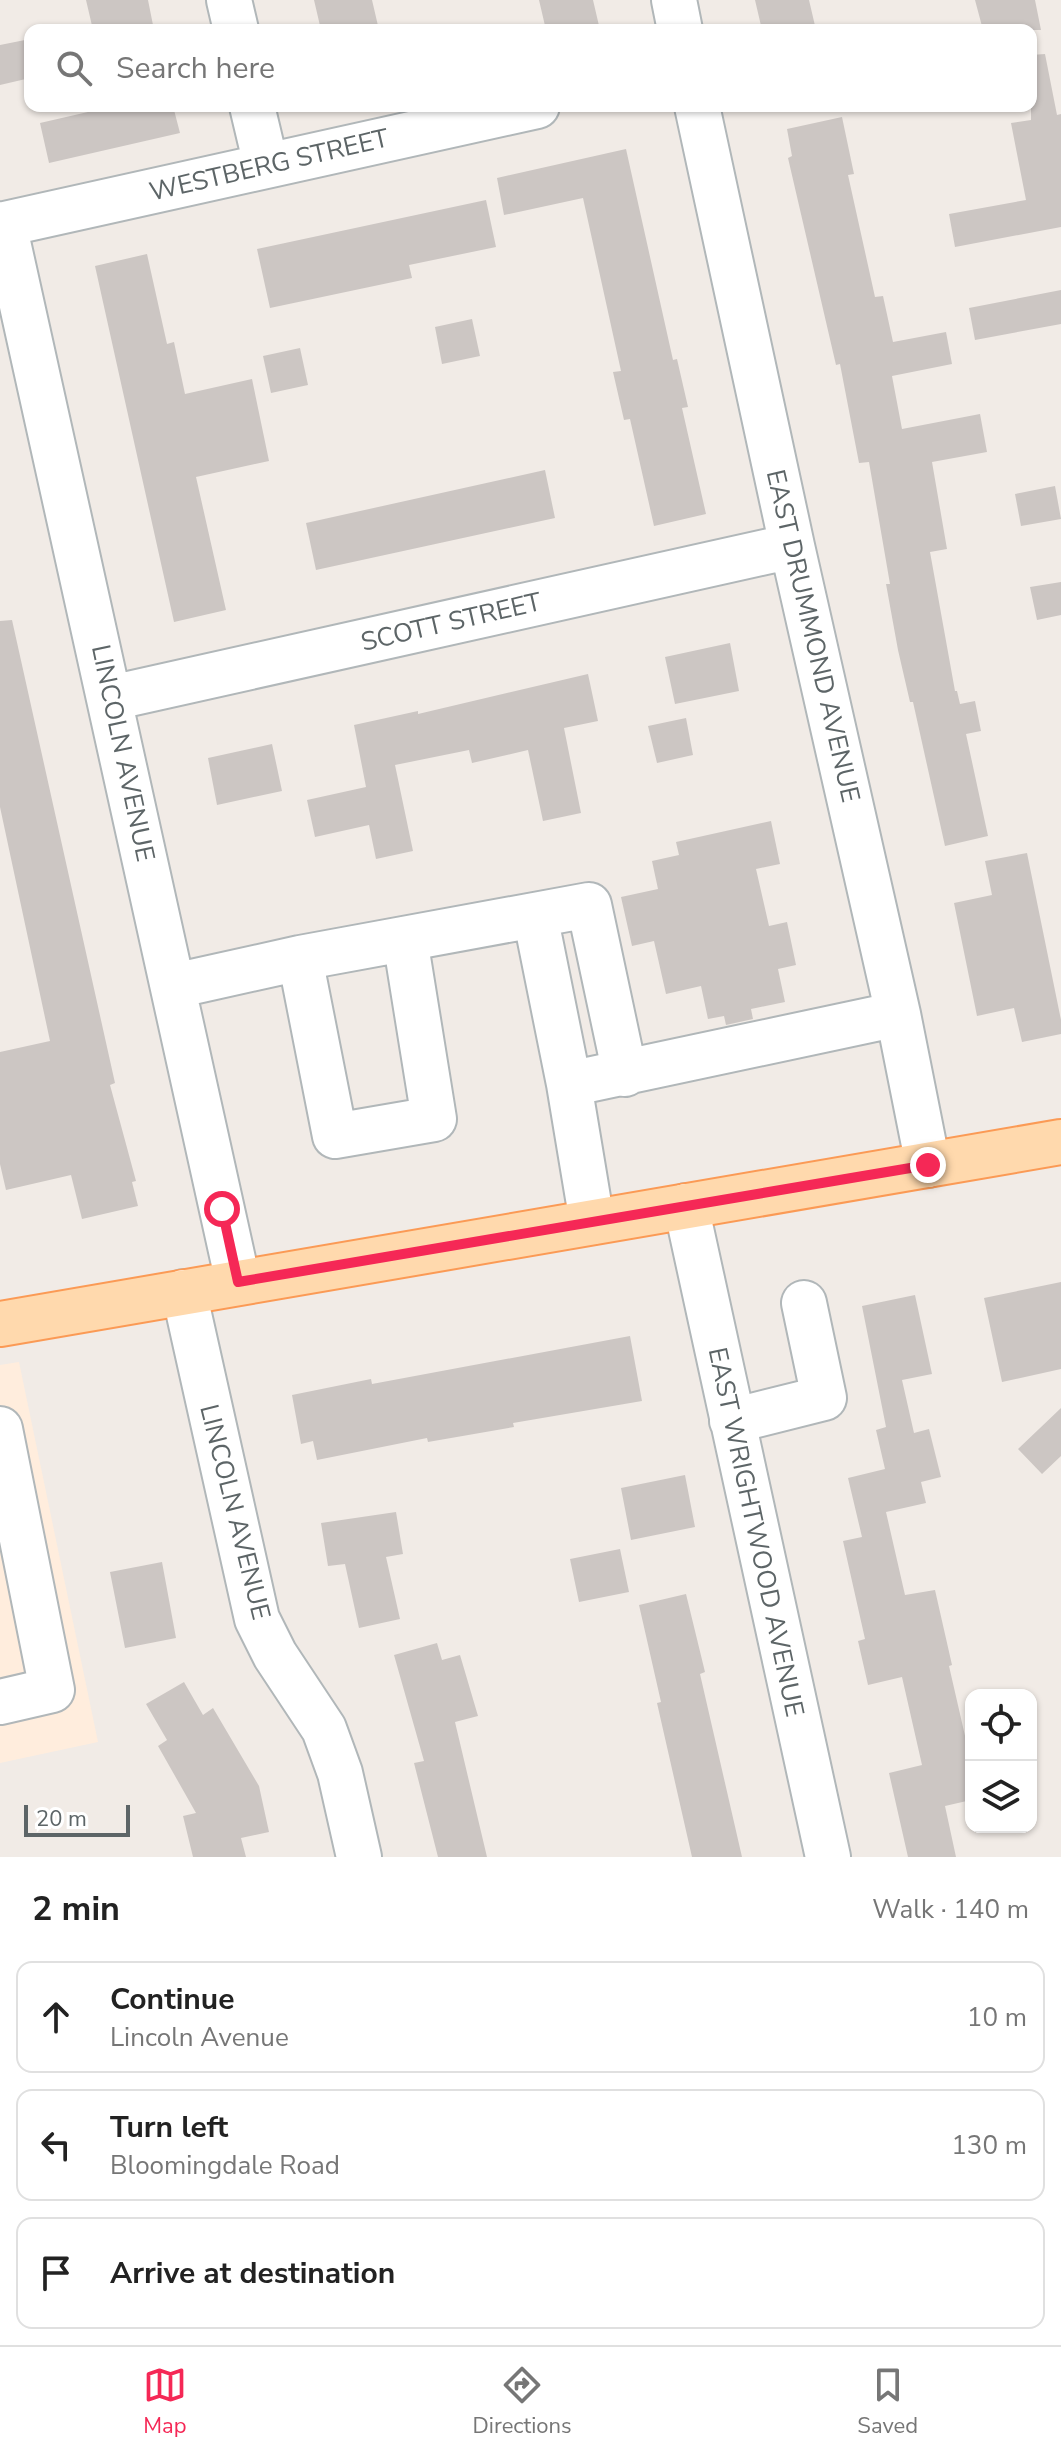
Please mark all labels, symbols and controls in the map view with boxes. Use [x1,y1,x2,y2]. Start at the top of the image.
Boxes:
search box [24,24,1037,112]
icon: search [52,46,96,90]
text: Search here [116,48,275,89]
street label: WESTBERG STREET [146,120,392,210]
street label: EAST DRUMMOND AVENUE [758,466,868,806]
street label: SCOTT STREET [357,584,545,660]
street label: LINCOLN AVENUE [83,641,163,865]
route end [910,1147,946,1183]
route start [204,1191,240,1227]
street label: EAST WRIGHTWOOD AVENUE [700,1344,812,1720]
street label: LINCOLN AVENUE [191,1401,279,1623]
map controls [965,1689,1037,1833]
button: locate [965,1689,1037,1761]
button: layers [965,1761,1037,1833]
scale bar [24,1801,130,1837]
text: 20 m [36,1804,87,1834]
text: 2 min [32,1886,120,1932]
text: Walk · 140 m [872,1892,1029,1927]
text: Continue [110,1979,235,2020]
icon: ahead [34,1995,78,2039]
text: 10 m [967,2000,1027,2035]
text: Lincoln Avenue [110,2020,289,2055]
text: Turn left [110,2107,228,2148]
icon: left [34,2123,78,2167]
text: 130 m [951,2128,1027,2163]
text: Bloomingdale Road [110,2148,340,2183]
icon: arrive [34,2251,78,2295]
text: Arrive at destination [110,2253,395,2294]
tab: Map [143,2363,187,2441]
tab: Directions [473,2363,572,2441]
tab: Saved [857,2363,918,2441]

